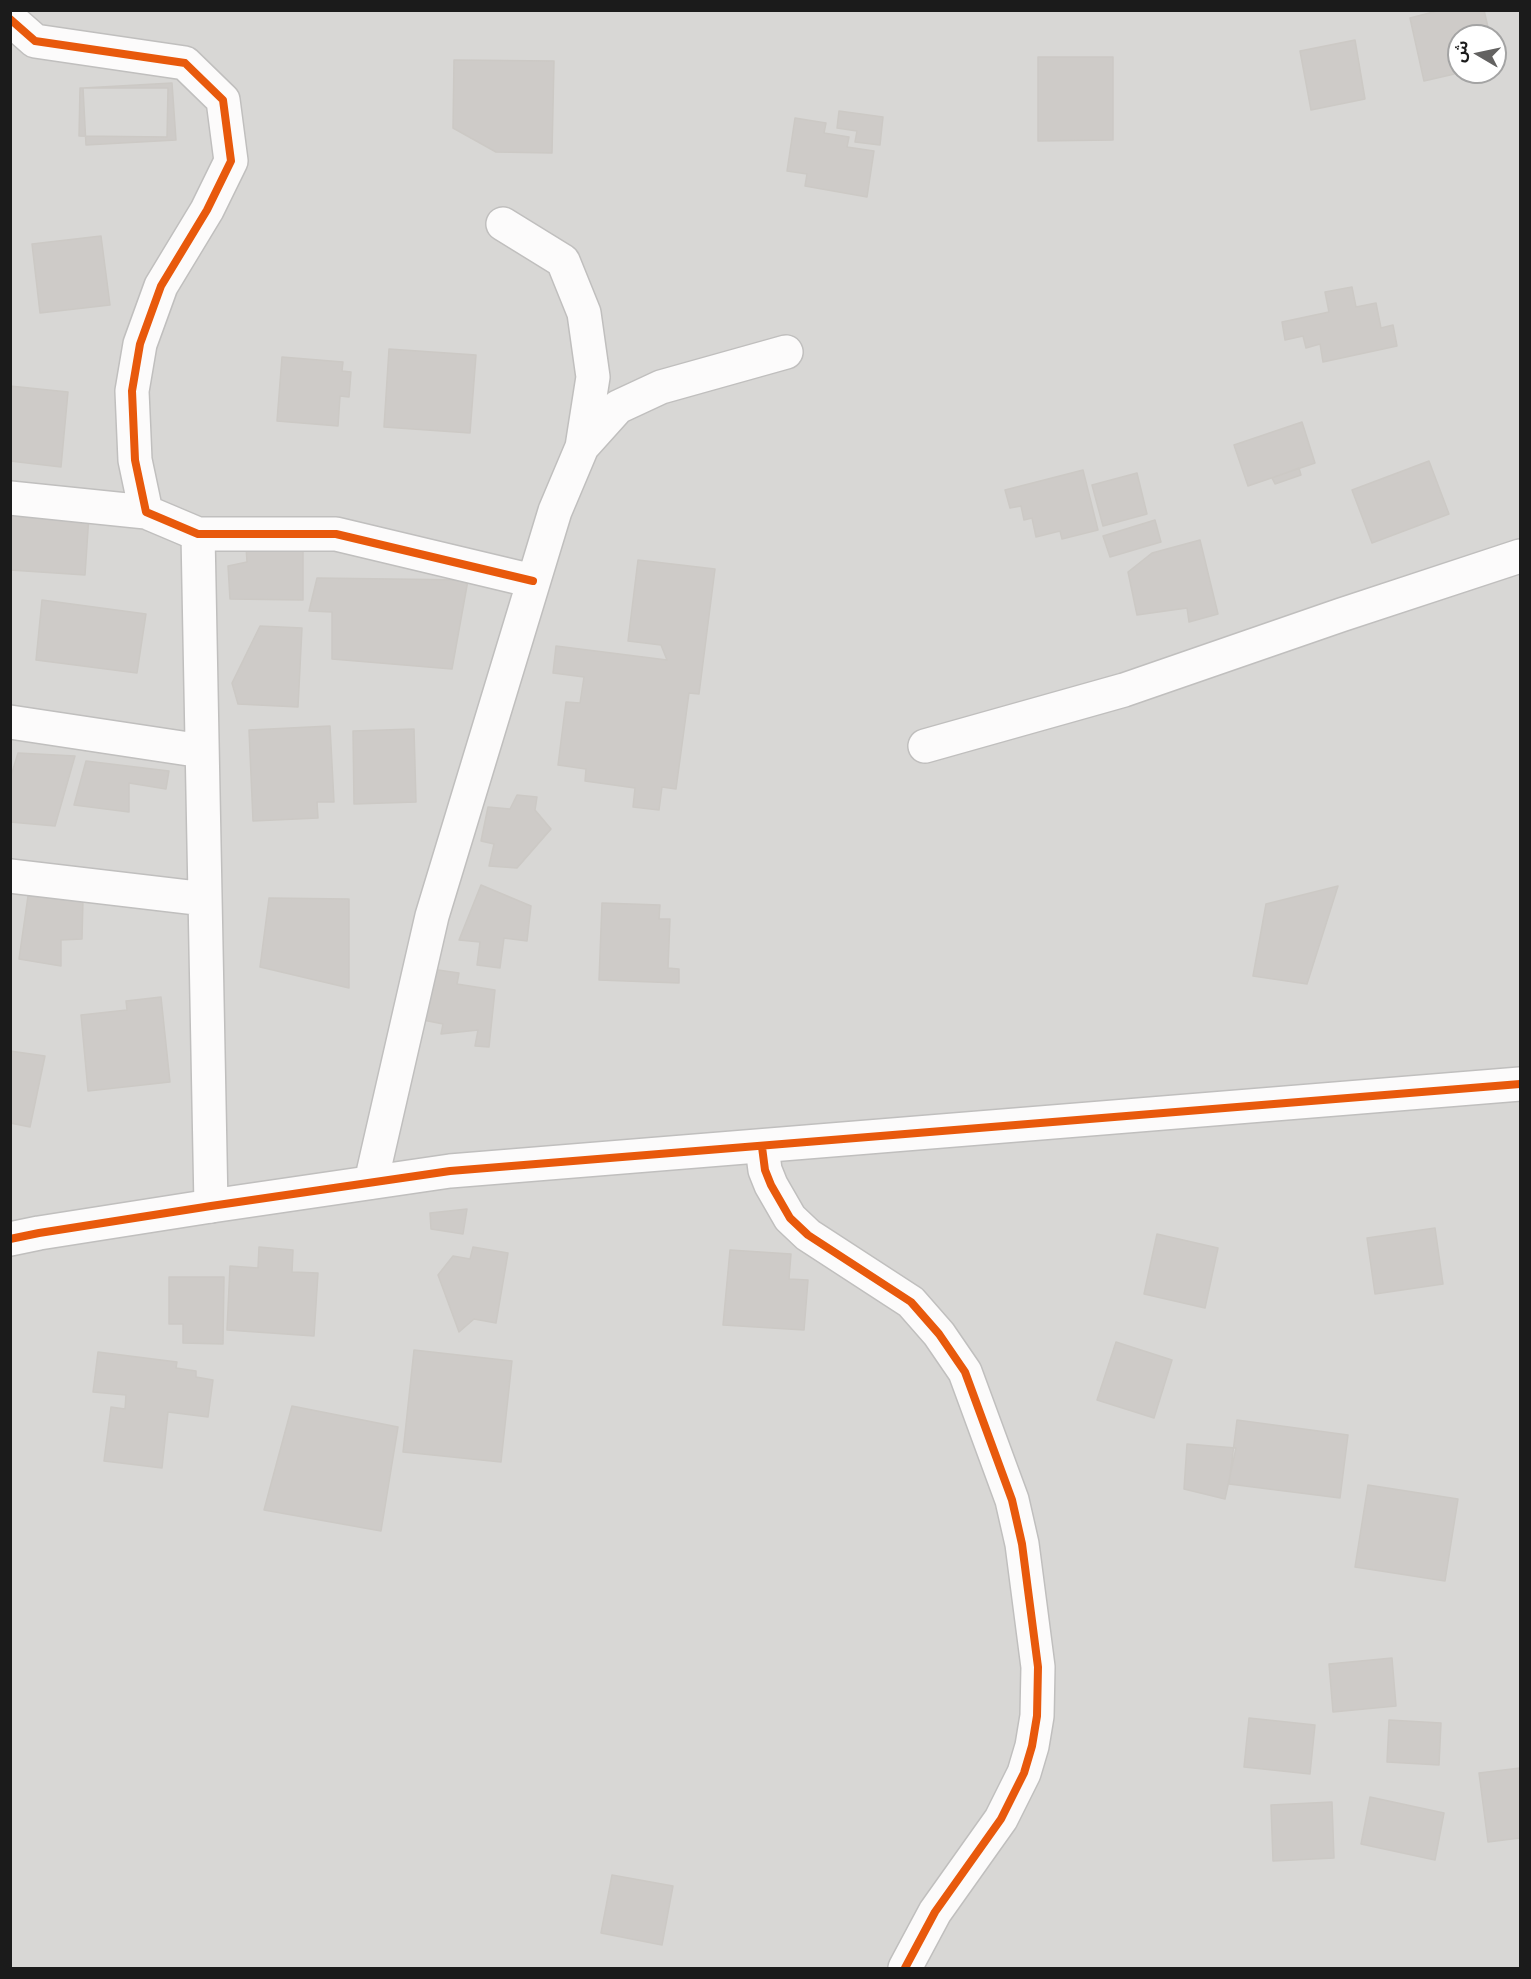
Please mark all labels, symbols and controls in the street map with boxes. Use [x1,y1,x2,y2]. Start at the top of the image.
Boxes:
north arrow [1447,24,1507,84]
text: ش [1452,39,1471,64]

